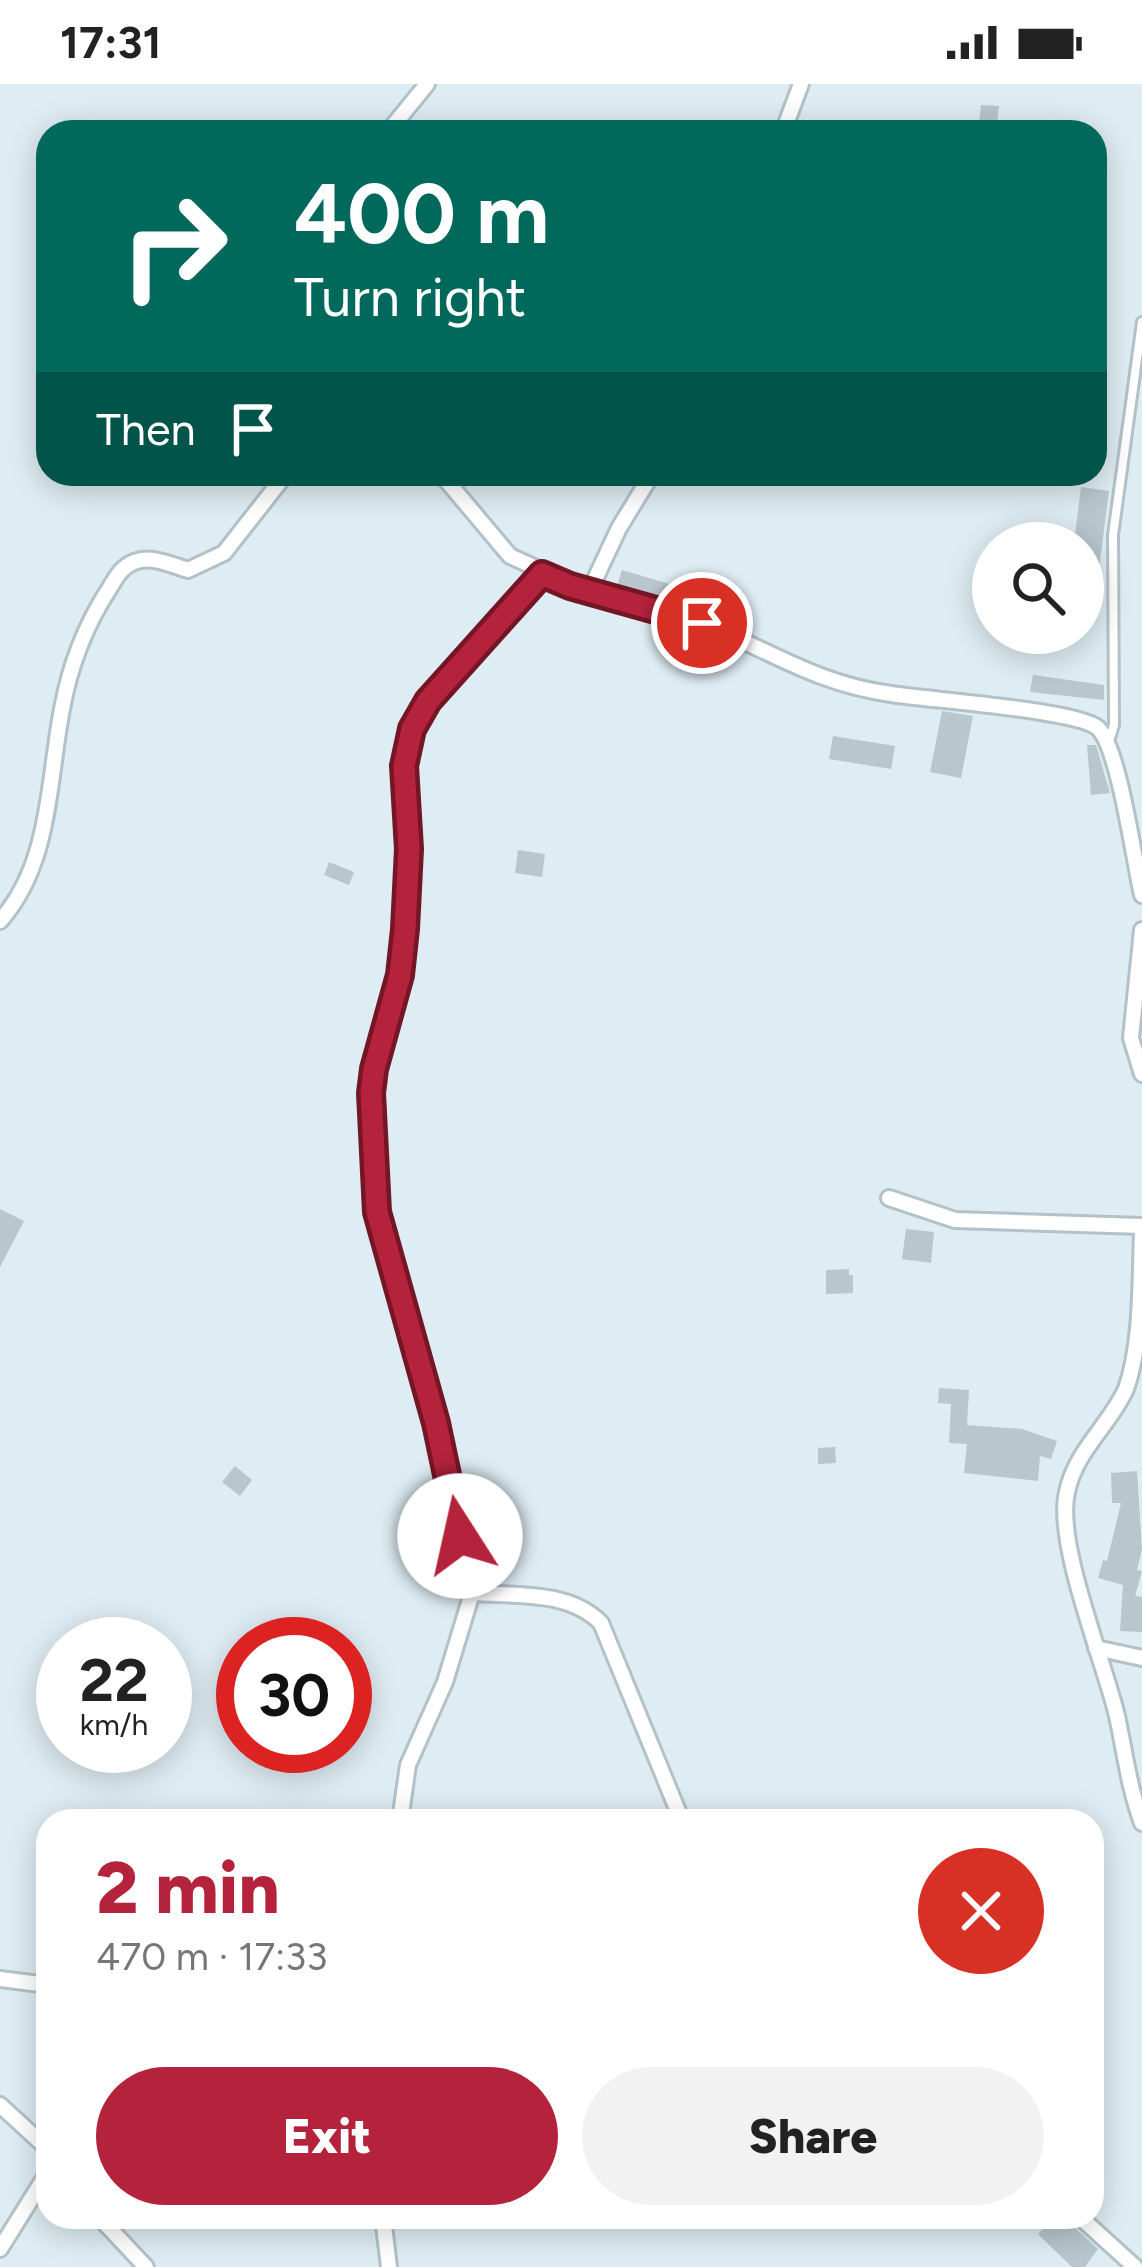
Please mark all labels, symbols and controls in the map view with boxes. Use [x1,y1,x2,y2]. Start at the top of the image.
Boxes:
text: 17:31 [60,15,162,69]
text: 400 m [294,163,549,264]
icon: right [96,168,252,324]
text: Turn right [294,265,526,330]
icon: arrive [220,396,286,462]
text: Then [96,402,196,456]
map controls [972,522,1104,654]
button: search [972,522,1104,654]
pin [651,572,753,674]
icon: arrive [669,590,735,656]
position arrow [397,1473,523,1599]
speed limit sign: 30 [216,1617,372,1773]
text: 22 [79,1644,149,1716]
text: km/h [80,1706,148,1743]
text: 2 min [96,1845,280,1931]
button: close [918,1848,1044,1974]
text: 470 m · 17:33 [96,1933,328,1980]
button: Exit [96,2067,558,2205]
button: Share [582,2067,1044,2205]

